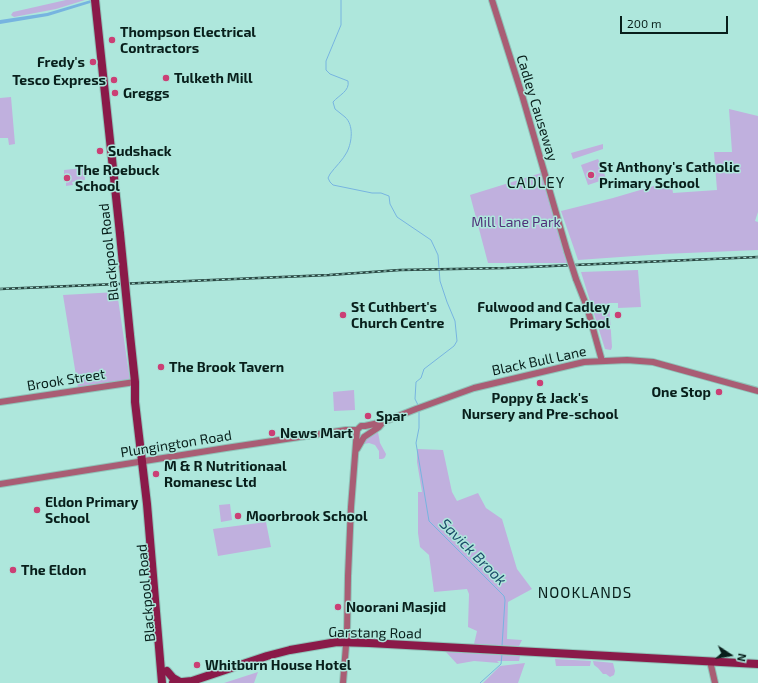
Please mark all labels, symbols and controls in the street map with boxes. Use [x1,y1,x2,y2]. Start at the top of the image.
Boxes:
scale bar [622,8,730,34]
text: 200 m [627,16,661,30]
place label: Thompson Electrical Contractors [120,24,256,56]
marker: Thompson Electrical Contractors [107,35,117,45]
street label: Cadley Causeway [513,53,561,163]
place label: Fredy's [37,54,85,70]
marker: Fredy's [88,57,98,67]
place label: Tulketh Mill [174,70,253,86]
place label: Tesco Express [12,72,106,88]
marker: Tulketh Mill [161,73,171,83]
marker: Tesco Express [109,75,119,85]
place label: Greggs [123,85,170,101]
marker: Greggs [110,88,120,98]
place label: Sudshack [108,143,172,159]
marker: Sudshack [95,146,105,156]
place label: St Anthony's Catholic Primary School [599,159,740,192]
place label: The Roebuck School [75,162,159,194]
marker: St Anthony's Catholic Primary School [586,170,596,180]
marker: The Roebuck School [62,173,72,183]
district label: CADLEY [507,174,565,192]
street label: Blackpool Road [96,202,122,302]
park label: Mill Lane Park [471,214,561,230]
place label: St Cuthbert's Church Centre [351,299,444,332]
place label: Fulwood and Cadley Primary School [477,299,610,332]
marker: St Cuthbert's Church Centre [338,310,348,320]
marker: Fulwood and Cadley Primary School [613,310,623,320]
street label: Black Bull Lane [490,343,588,379]
place label: The Brook Tavern [169,359,284,375]
marker: The Brook Tavern [156,362,166,372]
street label: Brook Street [26,366,106,394]
marker: Poppy & Jack's Nursery and Pre-school [535,378,545,388]
place label: One Stop [651,384,711,400]
marker: One Stop [714,387,724,397]
place label: Poppy & Jack's Nursery and Pre-school [462,390,618,422]
place label: Spar [376,408,407,424]
marker: Spar [363,411,373,421]
place label: News Mart [280,425,353,441]
street label: Plungington Road [119,427,233,461]
marker: News Mart [267,428,277,438]
place label: M & R Nutritionaal Romanesc Ltd [164,458,286,490]
marker: M & R Nutritionaal Romanesc Ltd [151,469,161,479]
place label: Eldon Primary School [45,494,138,526]
marker: Eldon Primary School [32,505,42,515]
place label: Moorbrook School [246,508,368,524]
marker: Moorbrook School [233,511,243,521]
water label: Savick Brook [436,515,510,589]
street label: Blackpool Road [133,543,159,643]
place label: The Eldon [21,562,86,578]
marker: The Eldon [8,565,18,575]
district label: NOOKLANDS [538,584,632,602]
place label: Noorani Masjid [346,599,446,615]
marker: Noorani Masjid [333,602,343,612]
street label: Garstang Road [328,624,422,642]
north arrow [710,635,750,675]
text: N [735,652,749,663]
place label: Whitburn House Hotel [205,657,351,673]
marker: Whitburn House Hotel [192,660,202,670]

